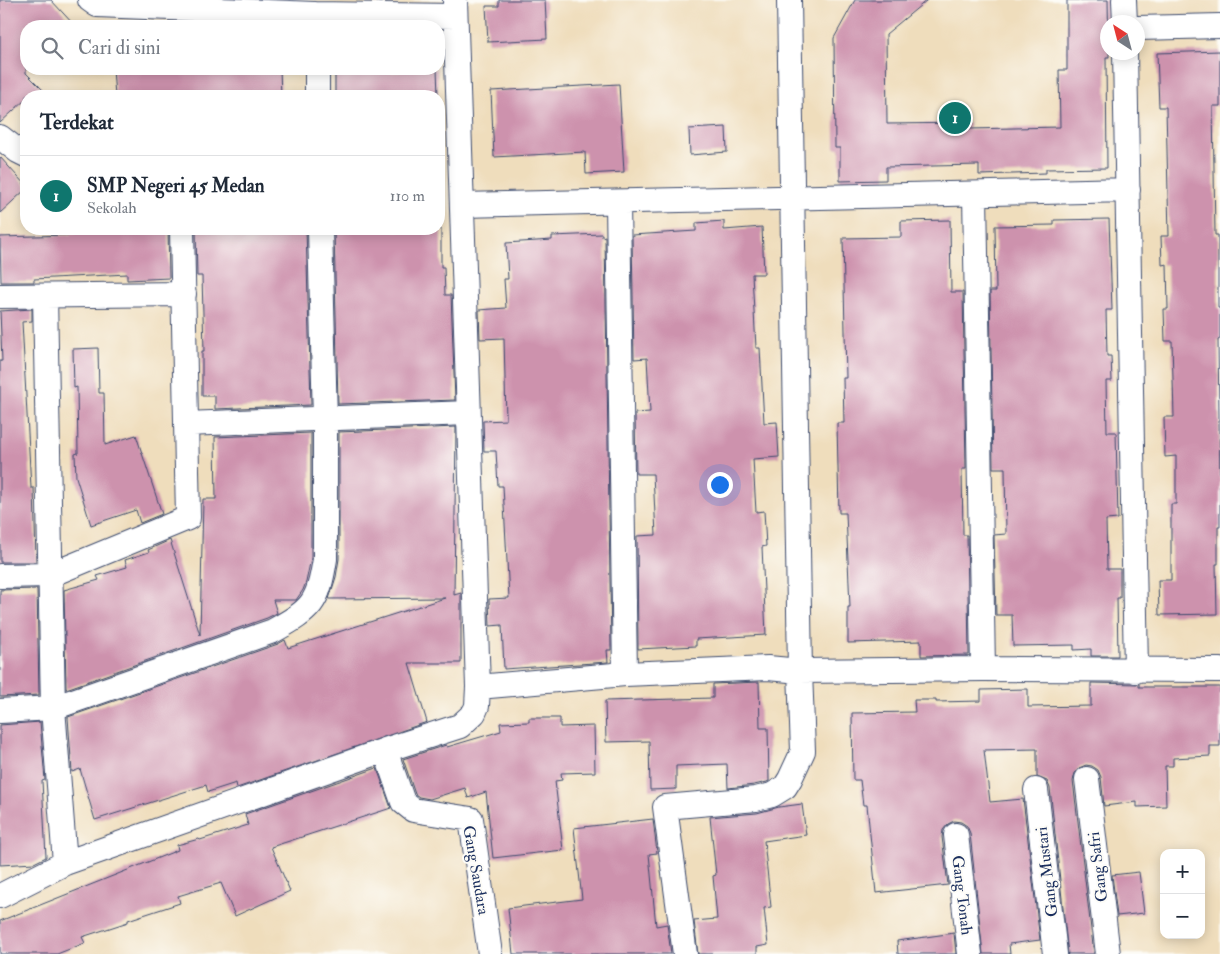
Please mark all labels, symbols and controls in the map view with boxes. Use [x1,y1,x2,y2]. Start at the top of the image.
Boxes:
north arrow [1100,15,1145,60]
search box [20,20,445,75]
icon: search [38,34,66,62]
text: Cari di sini [78,36,161,60]
pin: 1 [939,99,971,137]
text: Terdekat [40,109,114,136]
text: SMP Negeri 45 Medan [87,174,265,198]
text: 1 [53,186,59,206]
text: 110 m [390,186,425,206]
text: Sekolah [87,198,137,218]
your location [707,472,733,498]
street label: Gang Saudara [458,824,494,917]
street label: Gang Mustari [1032,826,1062,918]
street label: Gang Safri [1084,831,1112,903]
map controls [1160,849,1205,939]
button: + [1160,849,1205,894]
street label: Gang Tonah [947,854,977,937]
button: − [1160,894,1205,939]

